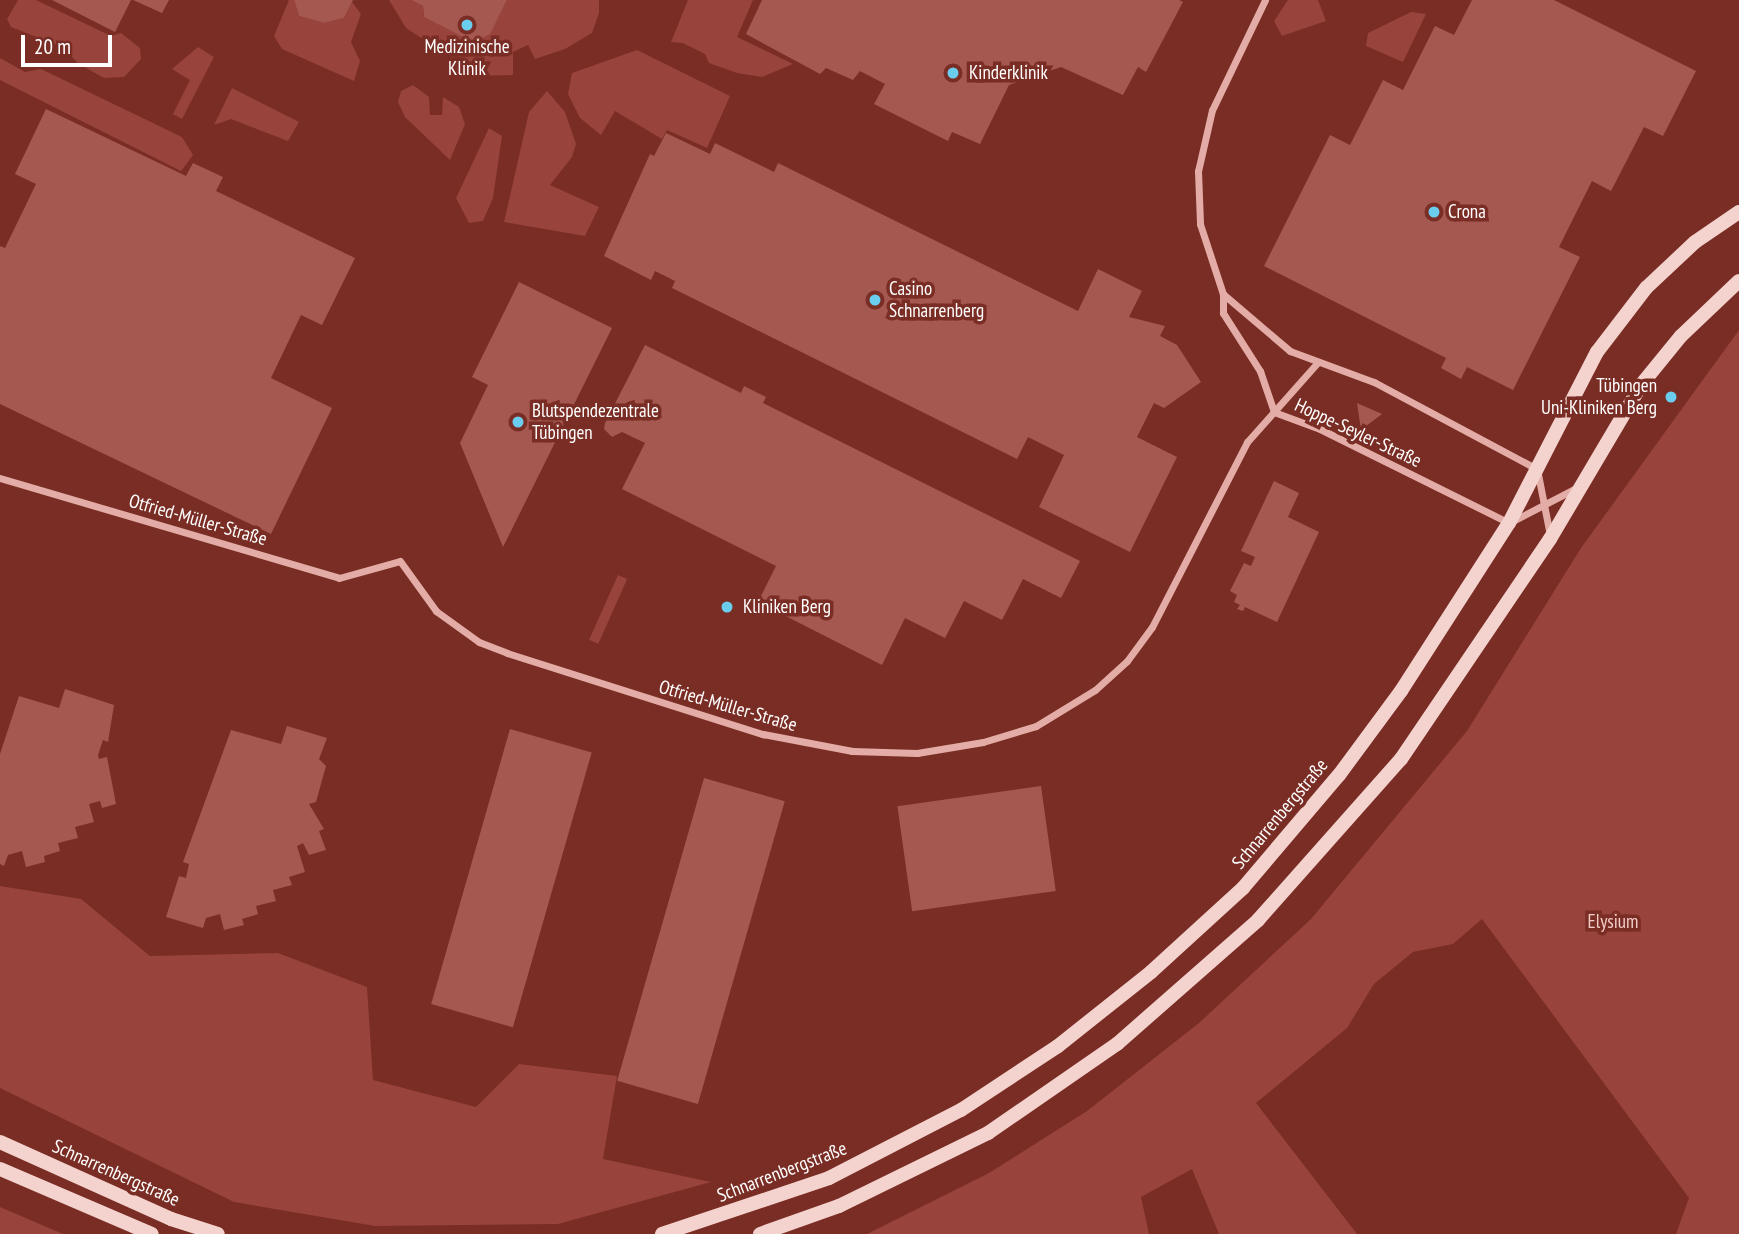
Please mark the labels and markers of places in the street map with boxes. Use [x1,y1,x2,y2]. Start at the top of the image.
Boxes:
marker: Medizinische Klinik [459,17,475,33]
place label: Medizinische Klinik [424,36,510,80]
place label: Kinderklinik [969,62,1048,84]
marker: Kinderklinik [943,63,963,83]
place label: Crona [1448,201,1486,223]
marker: Crona [1426,204,1442,220]
place label: Casino Schnarrenberg [889,278,984,322]
marker: Casino Schnarrenberg [867,292,883,308]
place label: Tübingen Uni-Kliniken Berg [1541,375,1657,419]
marker: Tübingen Uni-Kliniken Berg [1663,389,1679,405]
place label: Blutspendezentrale Tübingen [532,400,659,444]
marker: Blutspendezentrale Tübingen [510,414,526,430]
place label: Kliniken Berg [743,596,831,618]
marker: Kliniken Berg [717,597,737,617]

